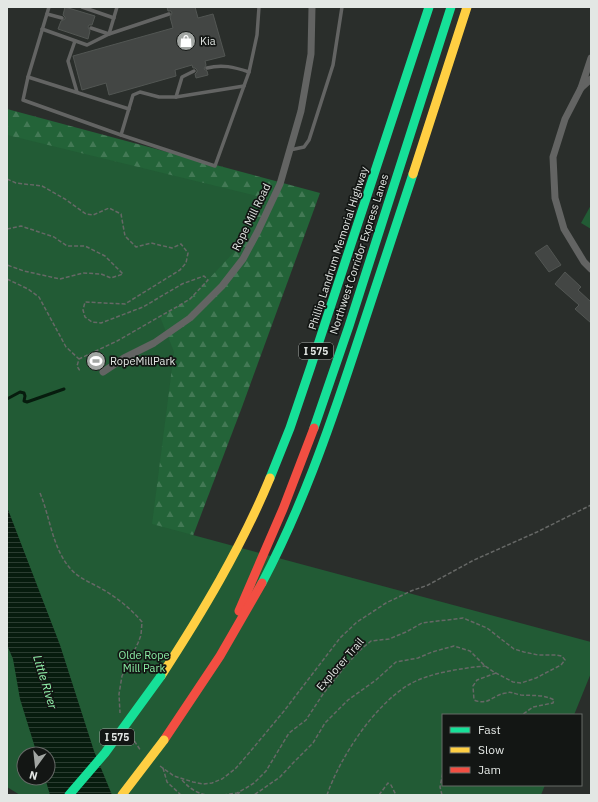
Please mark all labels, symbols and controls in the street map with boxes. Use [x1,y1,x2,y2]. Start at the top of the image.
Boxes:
shop icon: Kia [175,30,197,52]
place label: Kia [200,34,216,48]
street label: Phillip Landrum Memorial Highway [305,164,371,331]
street label: Northwest Corridor Express Lanes [326,172,392,336]
street label: Rope Mill Road [229,181,273,253]
road number: I 575 [299,343,333,359]
sports icon: RopeMillPark [85,350,107,372]
place label: RopeMillPark [110,354,176,368]
street label: Explorer Trail [313,635,367,693]
park label: Olde Rope Mill Park [118,648,170,675]
water label: Little River [30,653,61,711]
legend [442,714,582,786]
text: Fast [478,722,501,737]
road number: I 575 [100,729,134,745]
text: Slow [478,742,504,757]
north arrow [16,746,56,786]
text: Jam [478,762,501,777]
text: N [28,768,39,783]

